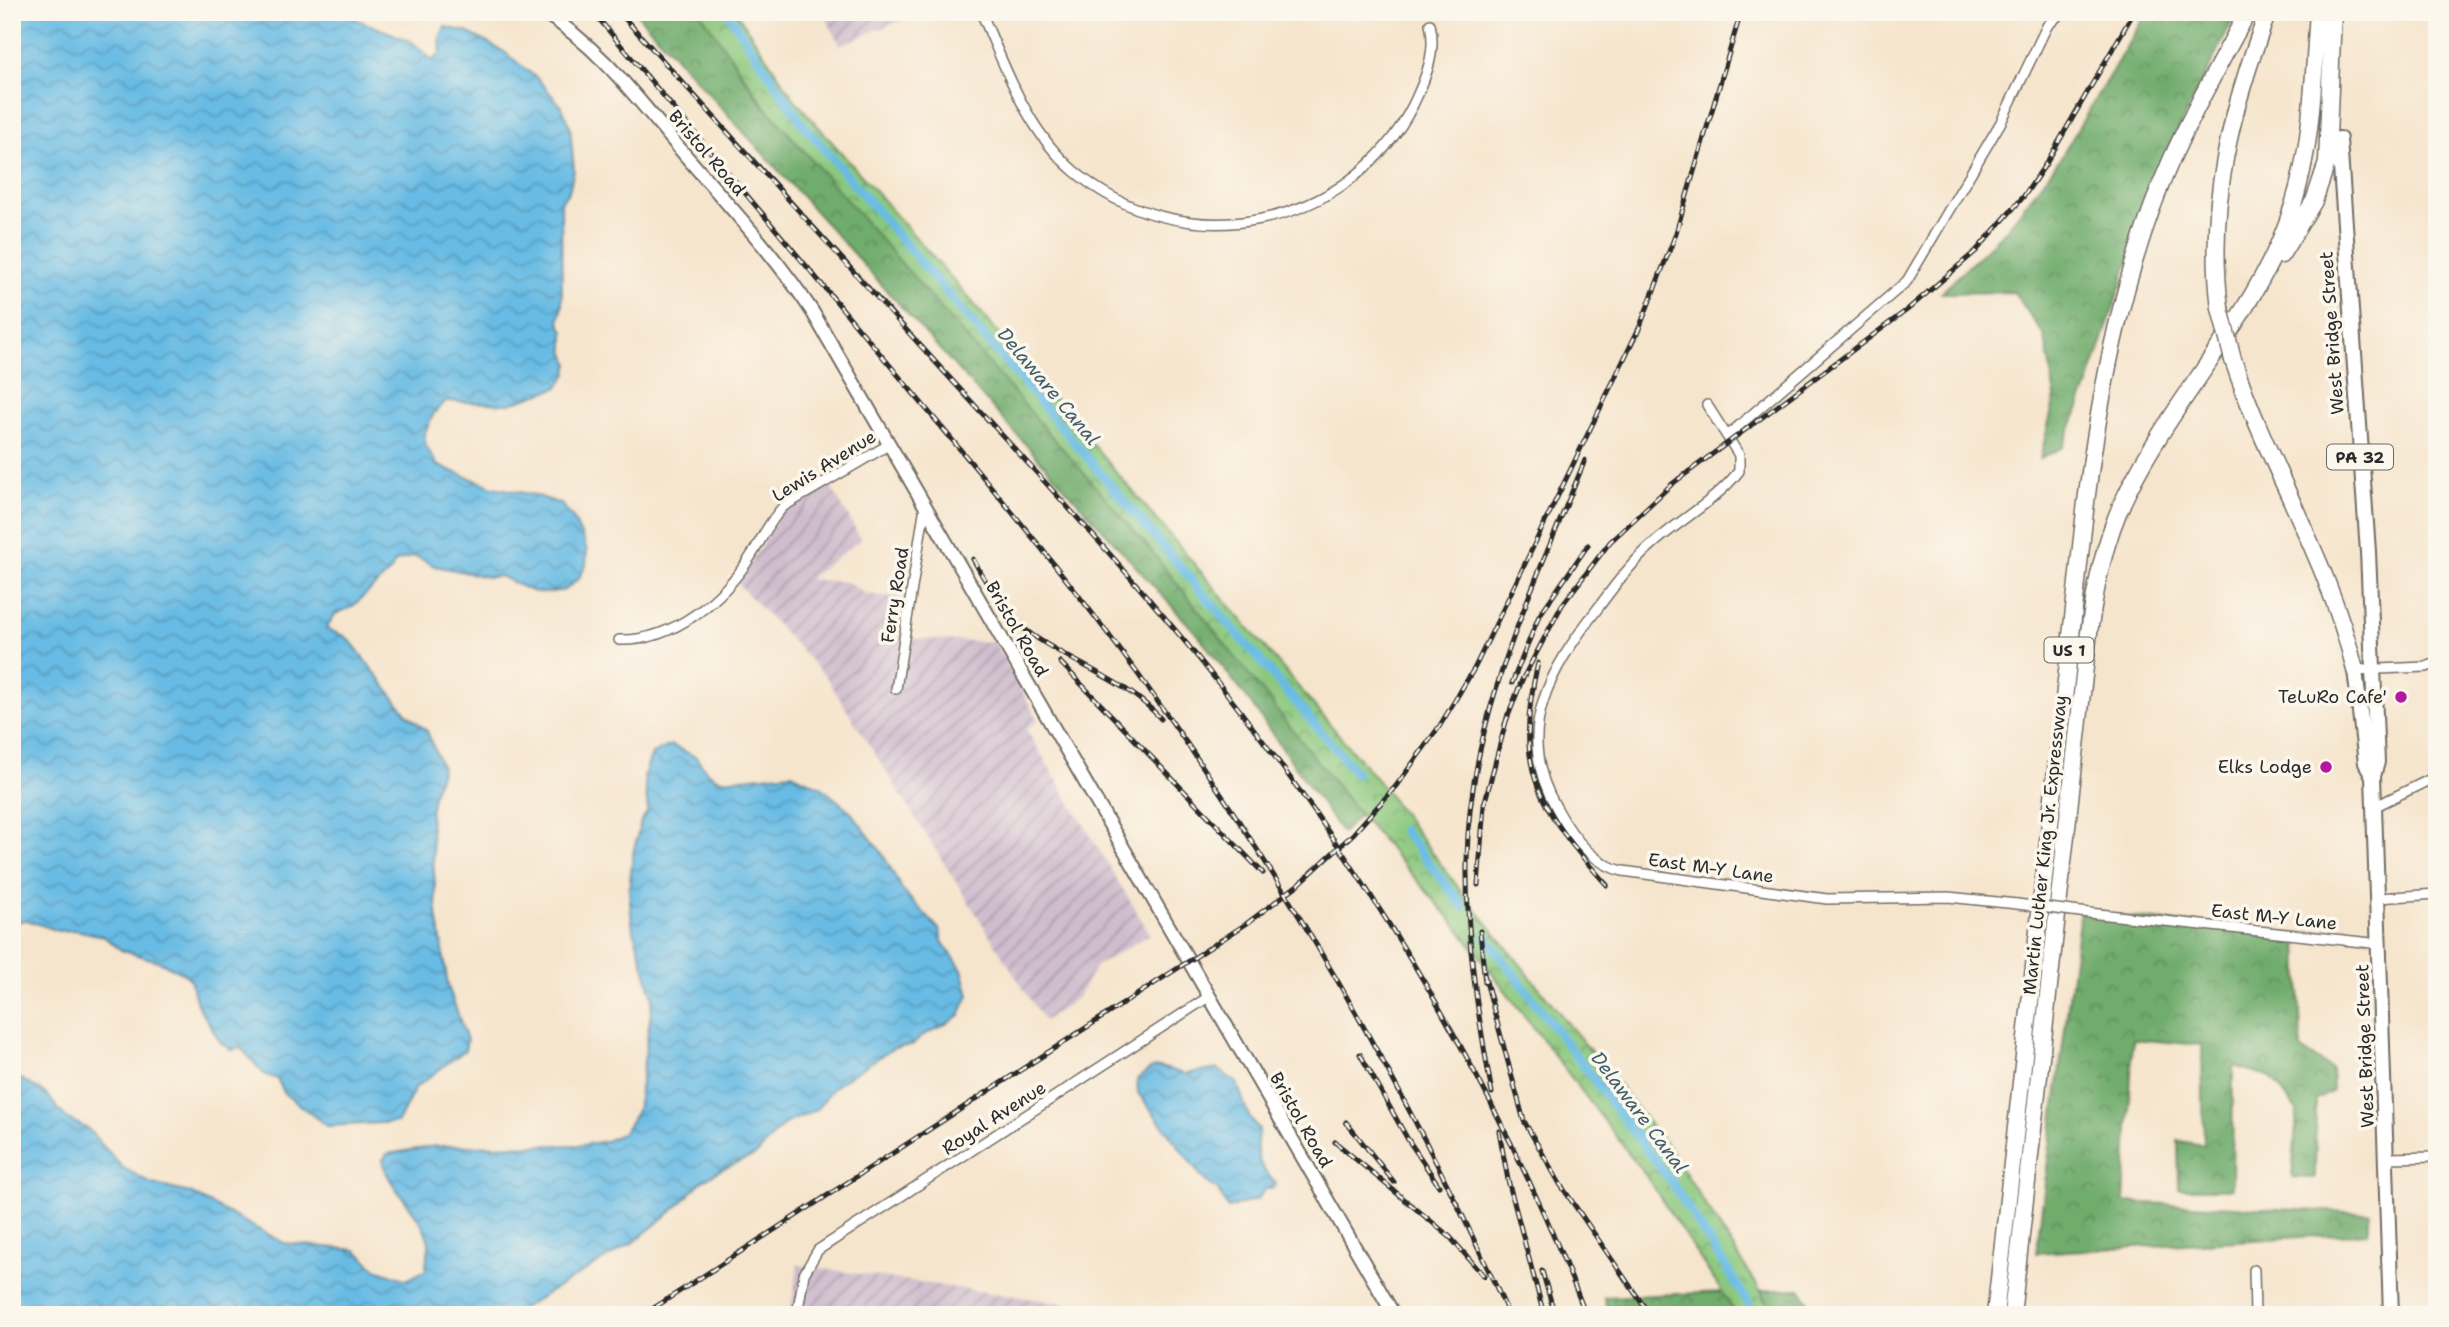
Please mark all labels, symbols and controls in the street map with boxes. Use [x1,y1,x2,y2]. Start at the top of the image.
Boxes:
street label: Bristol Road [663,105,751,201]
street label: West Bridge Street [2314,250,2350,416]
water label: Delaware Canal [992,322,1105,450]
street label: Lewis Avenue [768,425,880,507]
road number: PA 32 [2327,445,2393,470]
street label: Ferry Road [876,545,914,645]
street label: Bristol Road [980,577,1054,681]
road number: US 1 [2044,638,2094,663]
place label: TeLuRo Cafe' [2278,685,2387,709]
marker: TeLuRo Cafe' [2393,689,2409,705]
street label: Martin Luther King Jr. Expressway [2017,694,2073,996]
place label: Elks Lodge [2218,755,2312,779]
marker: Elks Lodge [2318,759,2334,775]
street label: East M-Y Lane [1647,847,1775,889]
street label: East M-Y Lane [2210,898,2338,936]
street label: West Bridge Street [2350,964,2380,1128]
water label: Delaware Canal [1586,1046,1694,1178]
street label: Bristol Road [1264,1068,1338,1172]
street label: Royal Avenue [938,1076,1050,1160]

